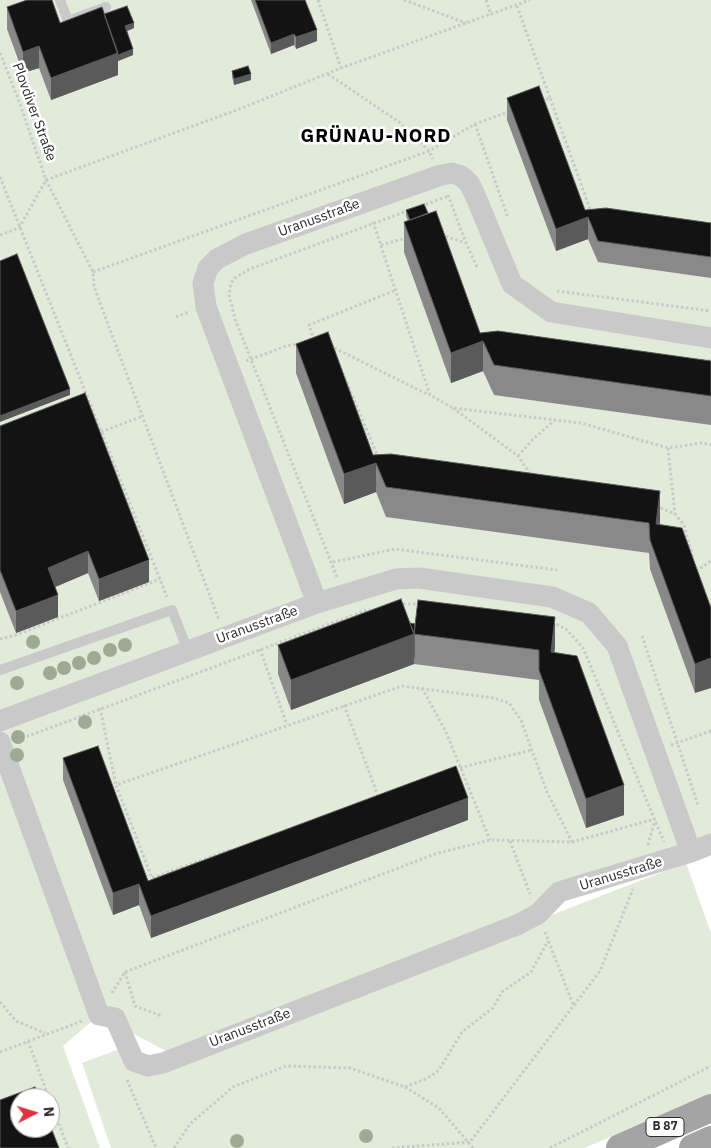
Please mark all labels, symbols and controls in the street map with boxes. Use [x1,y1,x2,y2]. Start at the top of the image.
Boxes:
street label: Plovdiver Straße [8,60,60,164]
district label: GRÜNAU-NORD [299,126,453,148]
street label: Uranusstraße [276,195,362,241]
street label: Uranusstraße [214,602,300,648]
street label: Uranusstraße [578,853,664,895]
street label: Uranusstraße [207,1005,293,1051]
north arrow [10,1088,60,1138]
text: N [40,1106,58,1118]
road number: B 87 [646,1118,684,1136]

